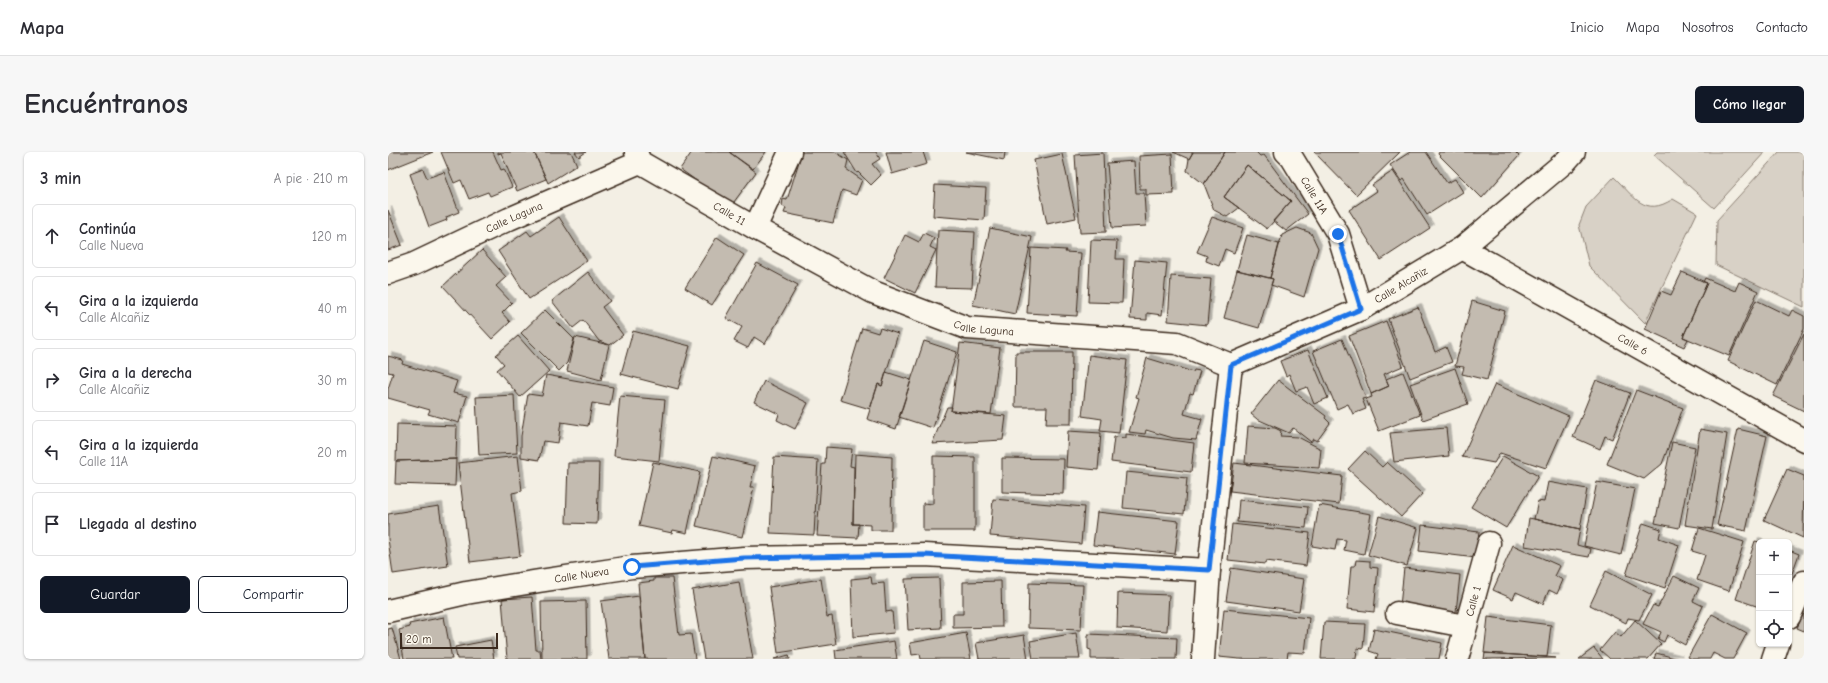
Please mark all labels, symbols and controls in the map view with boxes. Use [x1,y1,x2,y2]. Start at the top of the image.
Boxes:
text: Mapa [20,17,65,39]
text: Inicio [1570,19,1604,36]
text: Mapa [1626,19,1660,36]
text: Nosotros [1682,19,1734,36]
text: Contacto [1756,19,1808,36]
button: Cómo llegar [1695,86,1804,123]
text: Encuéntranos [24,88,188,120]
text: 3 min [40,169,81,188]
text: A pie · 210 m [274,171,348,186]
street label: Calle 11A [1298,174,1331,217]
street label: Calle Laguna [484,199,544,236]
street label: Calle 11 [711,199,748,228]
text: Continúa [79,220,136,238]
icon: ahead [41,225,63,247]
route end [1329,225,1347,243]
text: 120 m [312,229,347,244]
text: Calle Nueva [79,238,144,253]
street label: Calle Alcañiz [1372,264,1430,306]
text: Gira a la izquierda [79,292,199,310]
icon: left [41,297,63,319]
text: 40 m [318,301,347,316]
text: Calle Alcañiz [79,310,149,325]
street label: Calle Laguna [952,317,1014,338]
street label: Calle 6 [1616,330,1650,358]
text: Gira a la derecha [79,364,192,382]
icon: right [41,369,63,391]
text: 30 m [317,373,347,388]
text: Calle Alcañiz [79,382,149,397]
text: Gira a la izquierda [79,436,199,454]
icon: left [41,441,63,463]
text: 20 m [317,445,347,460]
text: Calle 11A [79,454,128,469]
icon: arrive [41,513,63,535]
text: Llegada al destino [79,515,197,533]
map controls [1756,539,1792,647]
button: + [1756,539,1792,575]
route start [623,558,641,576]
street label: Calle Nueva [553,564,610,585]
button: − [1756,575,1792,611]
button: Guardar [40,576,190,613]
button: Compartir [198,576,348,613]
street label: Calle 1 [1463,585,1483,618]
button: locate [1756,611,1792,647]
scale bar [400,631,498,650]
text: 20 m [406,633,431,646]

